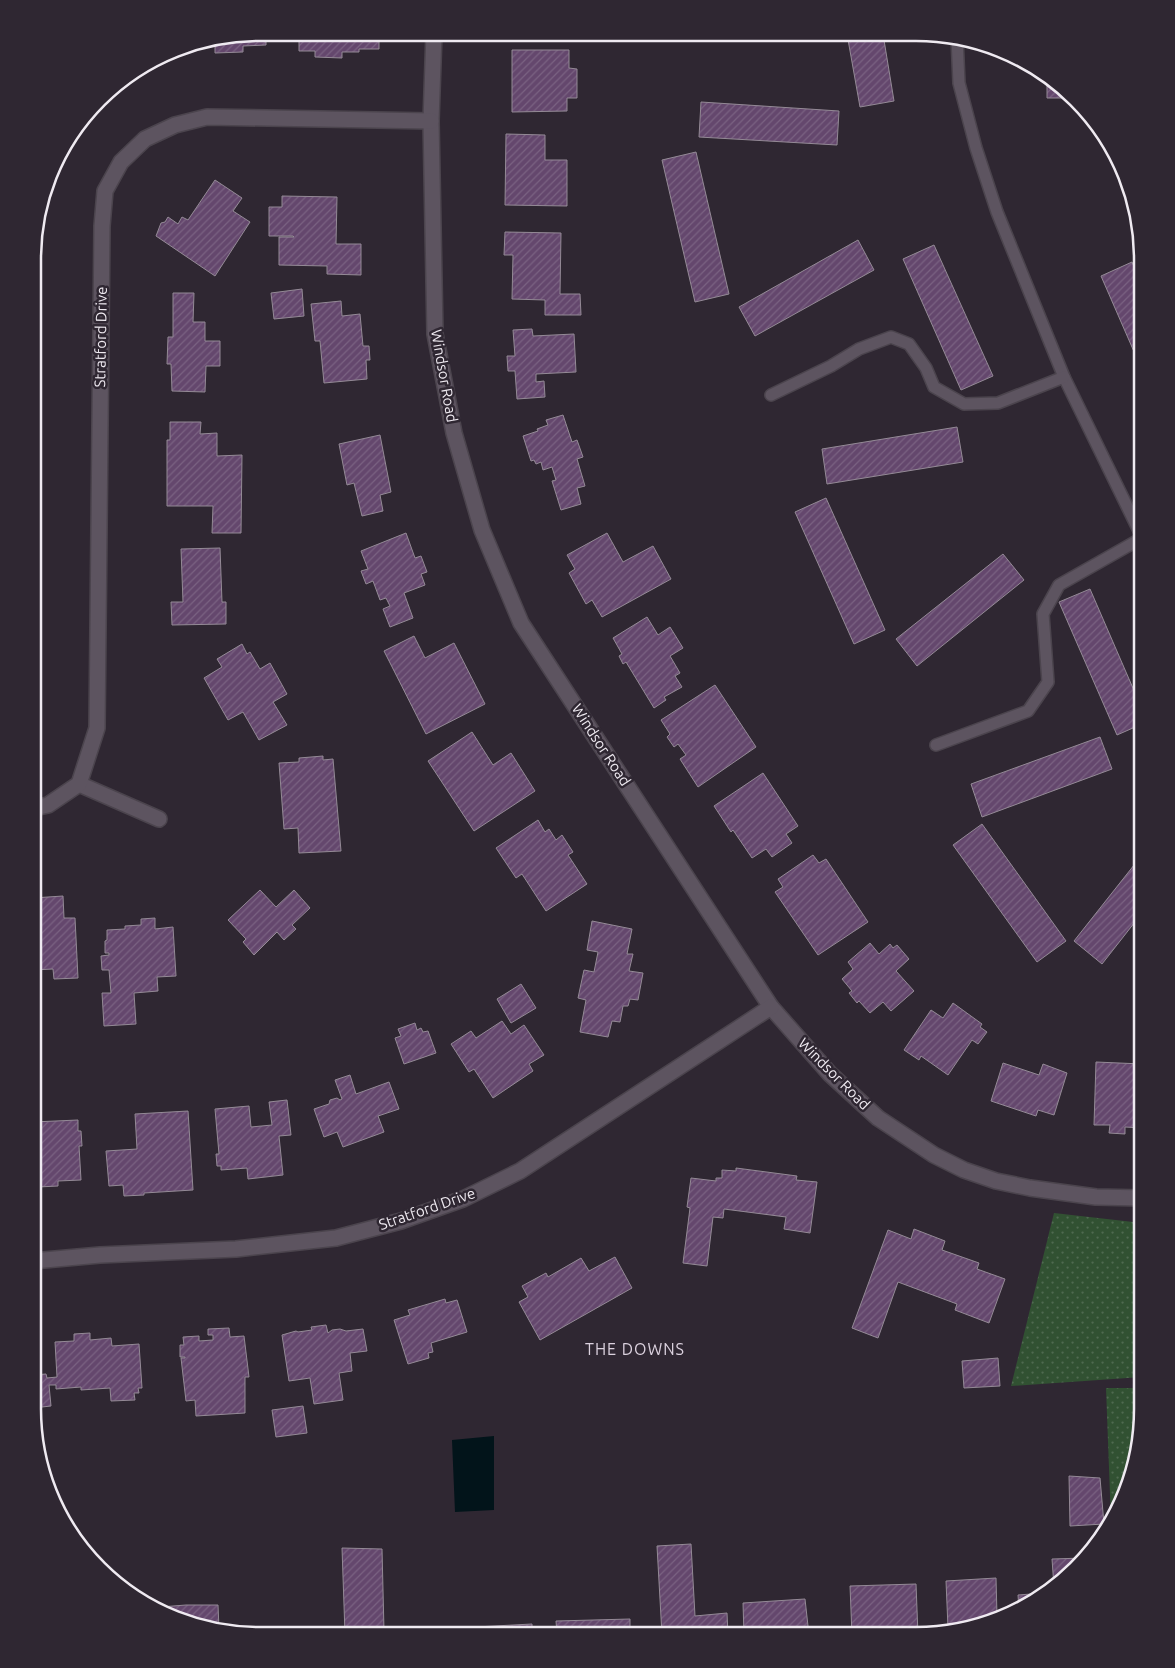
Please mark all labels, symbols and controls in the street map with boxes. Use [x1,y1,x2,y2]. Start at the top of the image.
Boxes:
street label: Stratford Drive [91,286,110,388]
street label: Windsor Road [428,328,461,424]
street label: Windsor Road [569,701,634,789]
street label: Windsor Road [795,1034,874,1113]
street label: Stratford Drive [376,1184,477,1233]
district label: THE DOWNS [585,1340,685,1358]

